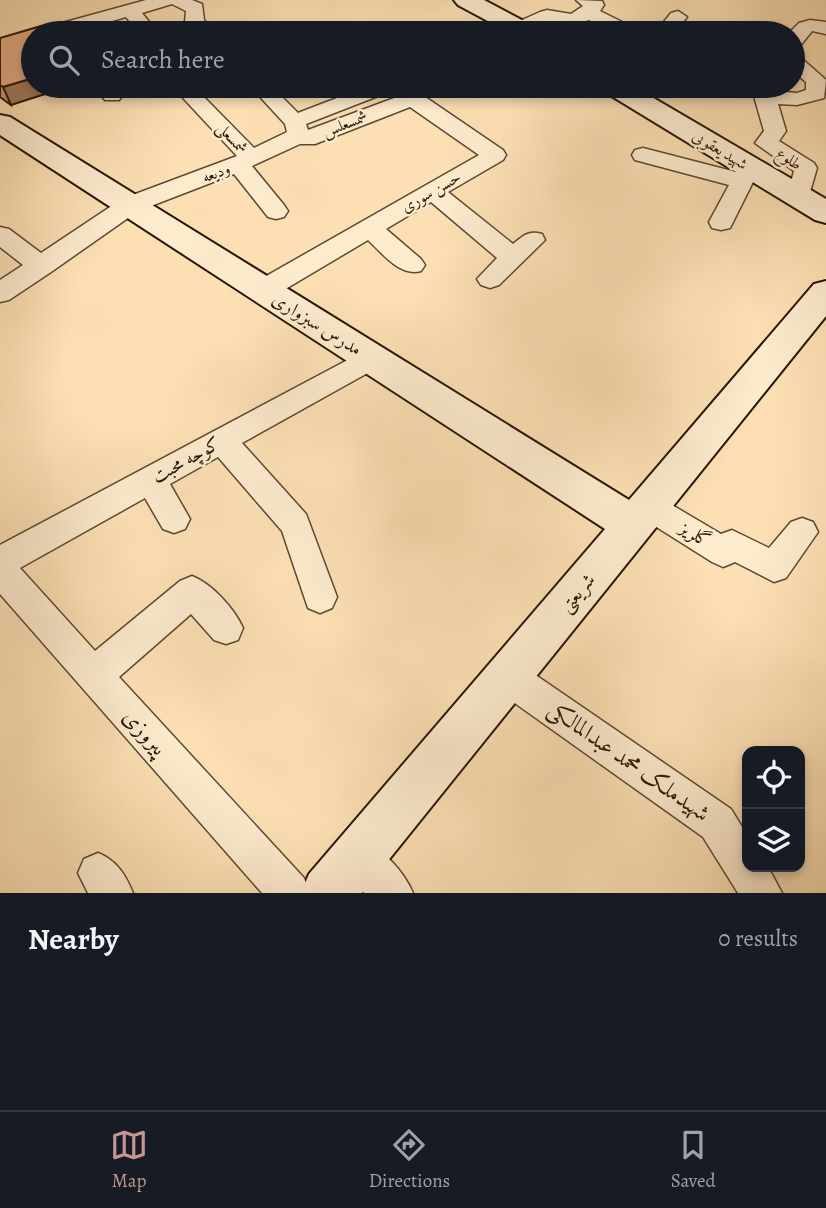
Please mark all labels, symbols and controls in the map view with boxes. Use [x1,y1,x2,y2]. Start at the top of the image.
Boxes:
search box [21,21,805,98]
icon: search [45,41,83,79]
text: Search here [101,42,225,77]
street label: شمسعلس [319,105,371,143]
street label: شمسعلی [211,117,253,159]
street label: شهید یعقوبی [688,125,752,175]
street label: طلوع [771,142,806,177]
street label: ودیعه [199,158,233,188]
street label: حسن سوری [397,166,465,218]
street label: مدرس سبزواری [267,286,367,362]
street label: کوچه محبت [147,431,225,489]
street label: گلریز [673,513,715,553]
street label: شریعتی [553,568,601,618]
street label: شهیدملک محمد عبدالمالکی [542,693,716,829]
street label: پیروزی [115,702,175,764]
map controls [742,746,805,872]
button: locate [742,746,805,809]
button: layers [742,809,805,872]
text: Nearby [28,919,119,959]
text: 0 results [718,923,798,954]
tab: Map [110,1126,148,1194]
tab: Directions [369,1126,450,1194]
tab: Saved [671,1126,716,1194]

